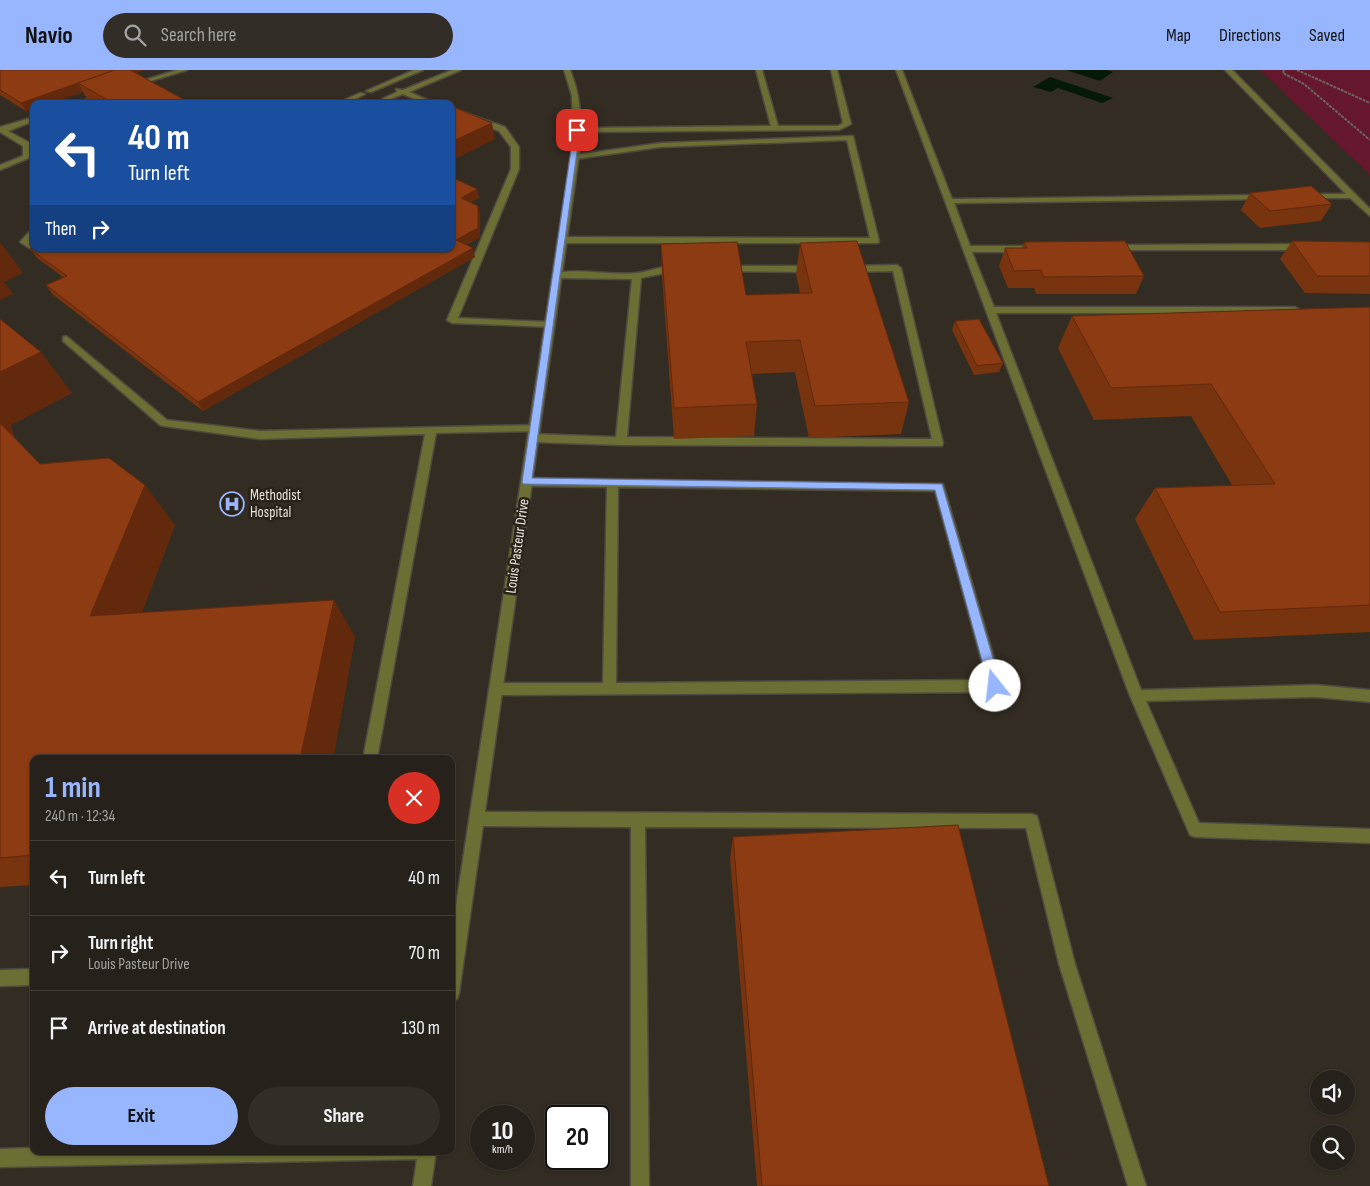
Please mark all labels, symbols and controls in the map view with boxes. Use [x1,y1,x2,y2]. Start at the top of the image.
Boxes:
search box [103,13,453,58]
text: Navio [25,21,73,50]
icon: search [121,21,149,49]
text: Search here [161,24,236,47]
text: Map [1166,25,1191,46]
text: Directions [1219,25,1281,46]
text: Saved [1309,25,1345,46]
pin [556,109,598,151]
icon: arrive [563,116,591,144]
text: 40 m [128,117,190,160]
icon: left [45,120,110,185]
text: Turn left [128,160,190,187]
icon: right [86,215,114,243]
text: Then [45,218,76,241]
place label: Methodist Hospital [250,486,302,522]
hospital icon: Methodist Hospital [219,491,245,517]
street label: Louis Pasteur Drive [501,498,534,595]
position arrow [968,659,1020,711]
text: 1 min [45,770,101,806]
button: close [388,772,440,824]
text: 240 m · 12:34 [45,807,115,826]
icon: left [45,864,73,892]
text: Turn left [88,867,145,890]
text: 40 m [408,867,440,890]
text: Turn right [88,932,153,955]
icon: right [45,939,73,967]
text: 70 m [409,942,440,965]
text: Louis Pasteur Drive [88,955,190,974]
icon: arrive [45,1014,73,1042]
text: Arrive at destination [88,1017,226,1040]
text: 130 m [402,1017,440,1040]
map controls [1310,1070,1355,1170]
button: sound [1310,1070,1355,1115]
button: Exit [45,1087,238,1145]
button: Share [248,1087,440,1145]
speed limit sign: 20 [545,1105,610,1170]
text: 10 [492,1116,513,1147]
button: search [1310,1125,1355,1170]
text: km/h [492,1142,513,1157]

